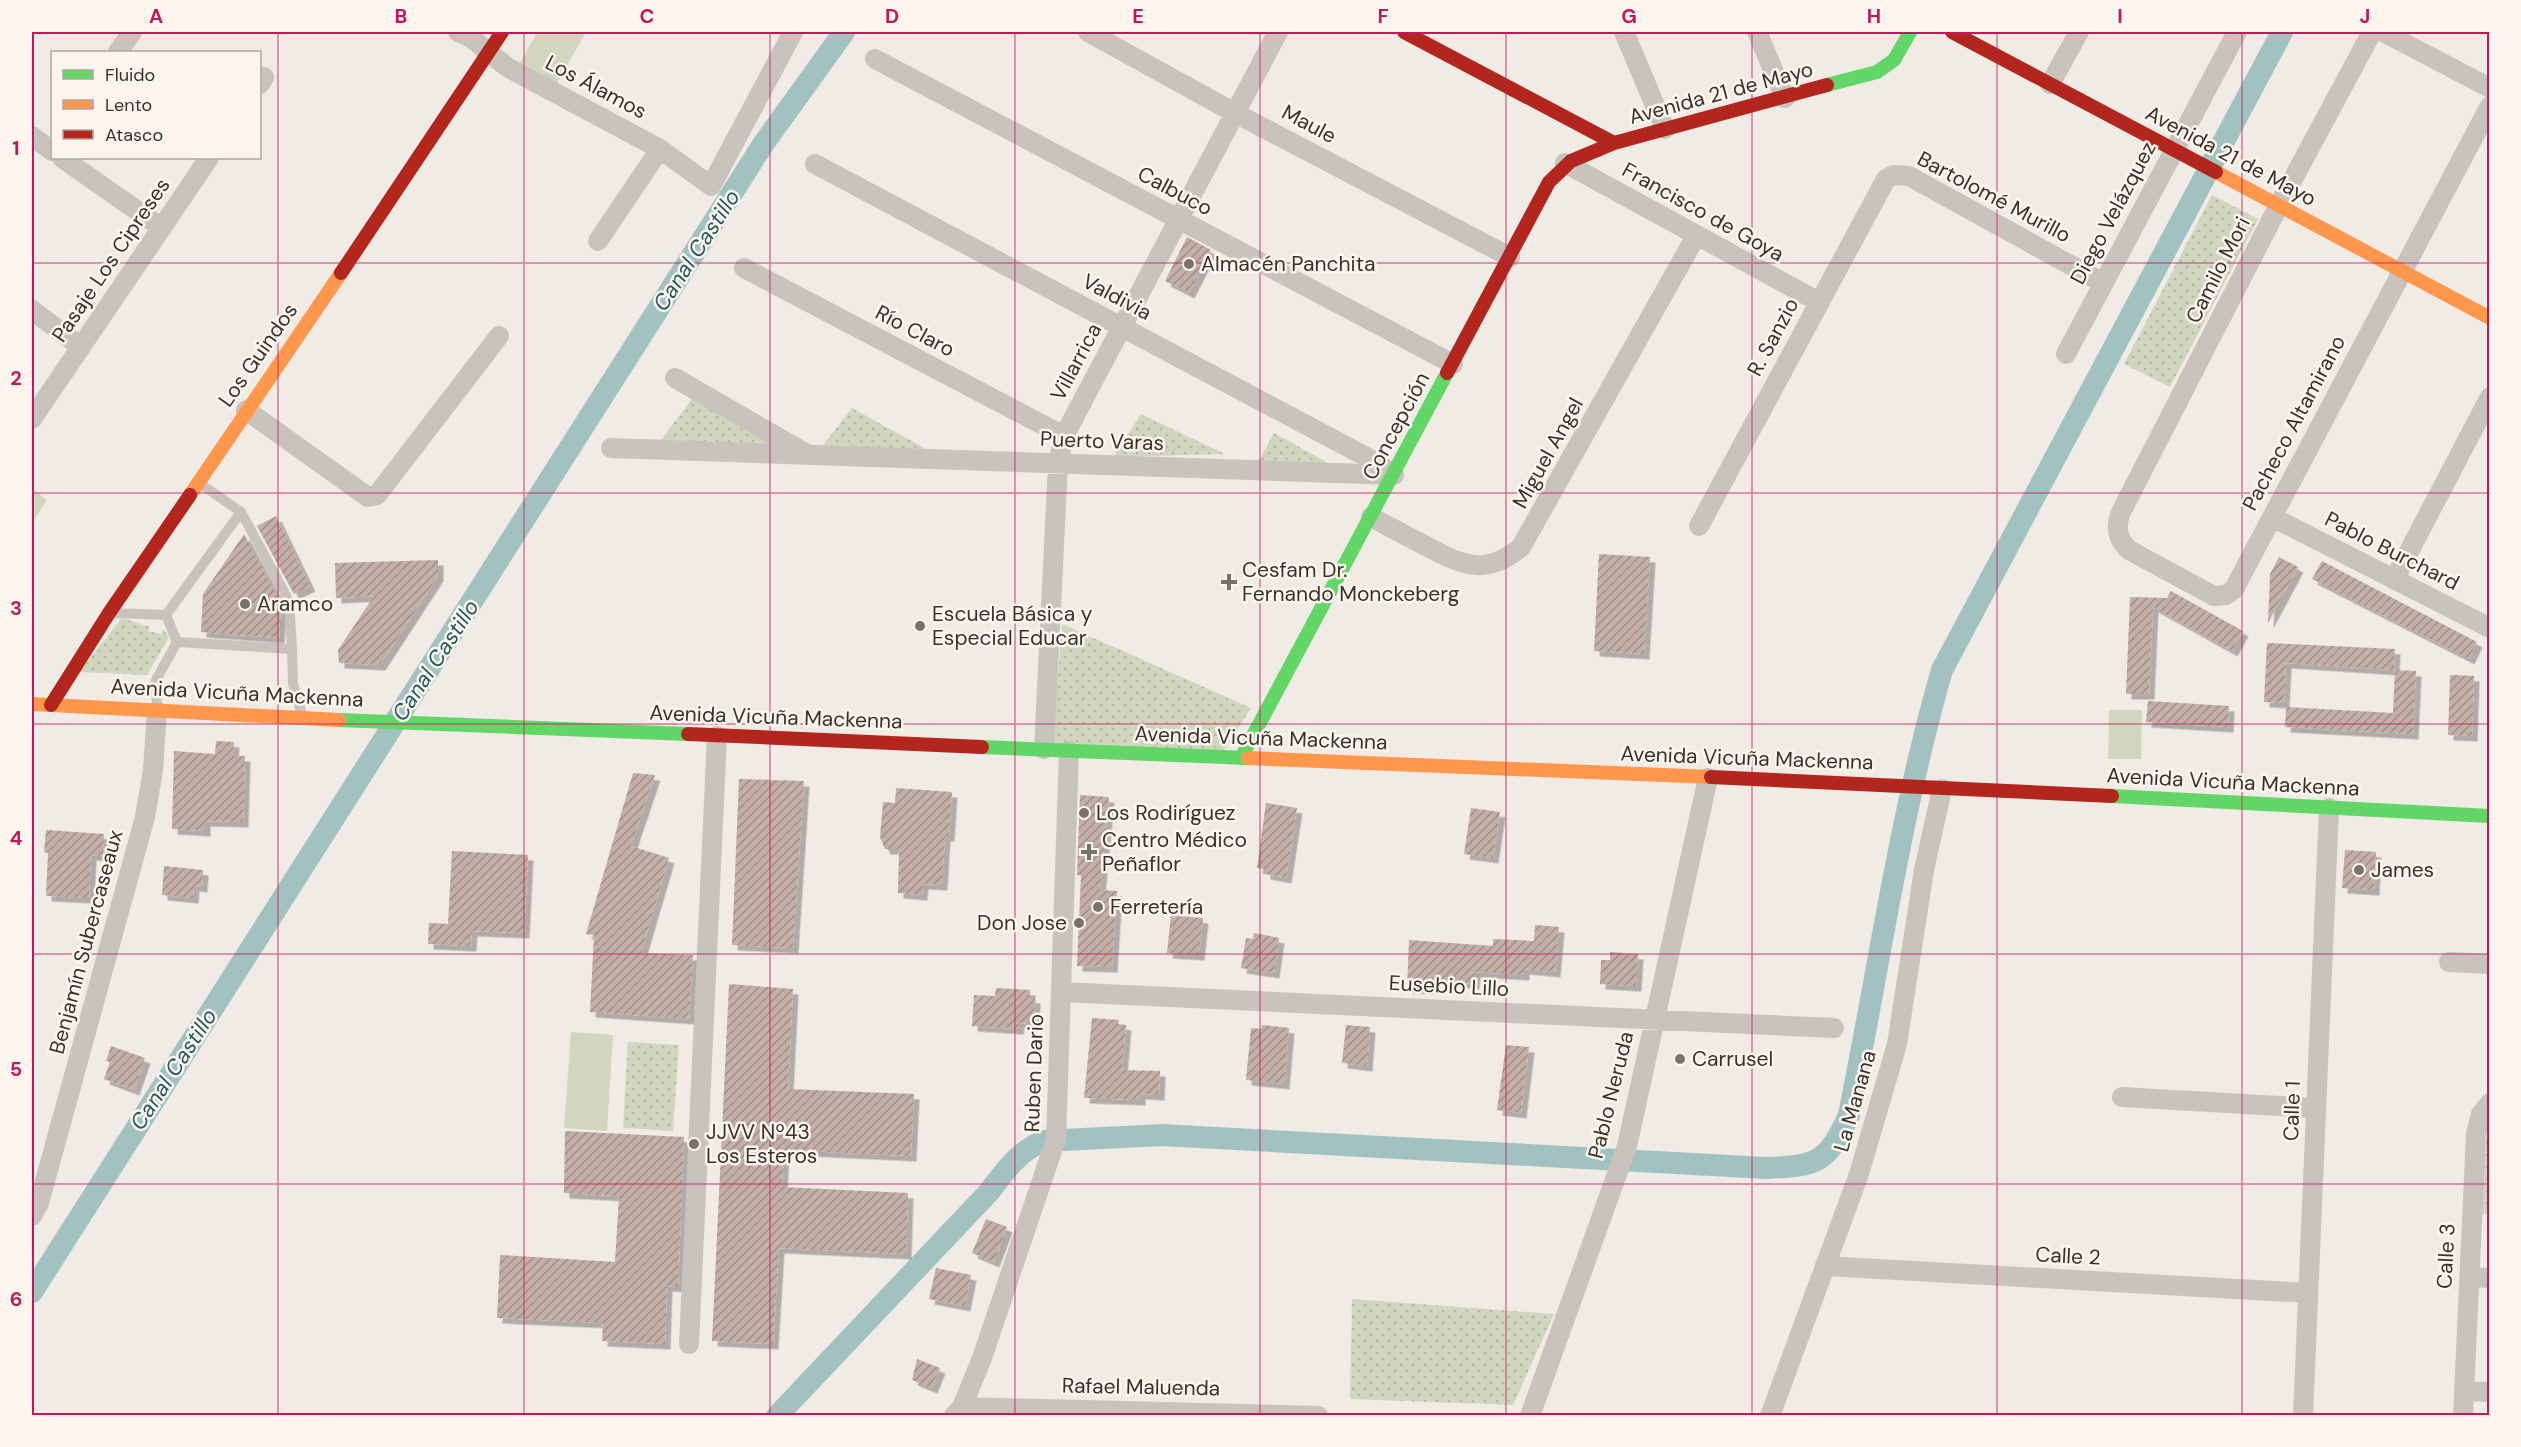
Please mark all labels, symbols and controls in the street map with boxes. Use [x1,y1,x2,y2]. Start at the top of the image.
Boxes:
text: A [149,3,163,29]
text: B [395,3,407,29]
text: C [640,3,654,29]
text: D [885,3,899,29]
text: E [1132,3,1144,29]
text: F [1377,3,1389,29]
text: G [1621,3,1637,29]
text: H [1867,3,1881,29]
text: I [2117,3,2123,29]
text: J [2360,3,2370,29]
street label: Los Álamos [540,49,652,125]
legend [51,51,261,159]
street label: Avenida 21 de Mayo [1626,55,1816,131]
text: Fluido [105,63,155,87]
text: Lento [105,93,152,117]
street label: Maule [1277,98,1341,150]
street label: Avenida 21 de Mayo [2141,99,2321,213]
text: Atasco [105,123,163,147]
text: 1 [12,135,20,161]
street label: Diego Velázquez [2064,137,2162,289]
street label: Bartolomé Murillo [1912,145,2076,249]
street label: Francisco de Goya [1617,156,1789,268]
street label: Calbuco [1133,160,1217,222]
street label: Pasaje Los Cipreses [46,172,176,348]
water label: Canal Castillo [646,184,747,317]
street label: Camilo Mori [2179,212,2257,328]
place label: Almacén Panchita [1201,250,1375,278]
marker: Almacén Panchita [1182,257,1196,271]
street label: Valdivia [1077,267,1157,327]
street label: R. Sanzio [1741,293,1805,381]
street label: Los Guindos [212,298,304,412]
street label: Río Claro [870,298,960,364]
street label: Villarrica [1044,318,1108,406]
street label: Pacheco Altamirano [2236,330,2352,516]
text: 2 [10,365,22,391]
street label: Concepción [1356,367,1436,485]
street label: Miguel Angel [1506,393,1590,513]
street label: Puerto Varas [1040,425,1164,457]
street label: Pablo Burchard [2320,505,2464,597]
place label: Cesfam Dr. Fernando Monckeberg [1242,556,1460,608]
marker: Cesfam Dr. Fernando Monckeberg [1220,573,1238,591]
place label: Aramco [257,590,333,618]
water label: Canal Castillo [385,594,486,727]
text: 3 [10,595,22,621]
marker: Aramco [238,597,252,611]
place label: Escuela Básica y Especial Educar [932,600,1093,652]
marker: Escuela Básica y Especial Educar [913,619,927,633]
street label: Avenida Vicuña Mackenna [110,672,364,714]
street label: Avenida Vicuña Mackenna [649,699,903,735]
street label: Avenida Vicuña Mackenna [1134,720,1388,756]
street label: Avenida Vicuña Mackenna [1620,740,1874,776]
street label: Avenida Vicuña Mackenna [2106,761,2360,803]
place label: Los Rodiríguez [1096,799,1235,827]
marker: Los Rodiríguez [1077,806,1091,820]
text: 4 [10,825,23,851]
place label: Centro Médico Peñaflor [1102,826,1247,878]
street label: Benjamín Subercaseaux [43,827,129,1057]
marker: Centro Médico Peñaflor [1080,843,1098,861]
place label: James [2371,856,2434,884]
marker: James [2352,863,2366,877]
place label: Ferretería [1110,893,1203,921]
marker: Ferretería [1091,900,1105,914]
place label: Don Jose [977,909,1067,937]
marker: Don Jose [1072,916,1086,930]
street label: Eusebio Lillo [1388,969,1510,1003]
water label: Canal Castillo [123,1003,224,1136]
street label: Ruben Dario [1018,1013,1050,1133]
street label: Pablo Neruda [1582,1029,1640,1161]
place label: Carrusel [1692,1045,1773,1073]
street label: La Manana [1827,1047,1883,1155]
marker: Carrusel [1673,1052,1687,1066]
text: 5 [10,1056,22,1082]
street label: Calle 1 [2277,1081,2307,1141]
place label: JJVV Nº43 Los Esteros [706,1118,817,1170]
marker: JJVV Nº43 Los Esteros [687,1137,701,1151]
street label: Calle 3 [2430,1222,2462,1290]
street label: Calle 2 [2035,1240,2101,1272]
text: 6 [10,1286,22,1312]
street label: Rafael Maluenda [1062,1372,1220,1402]

